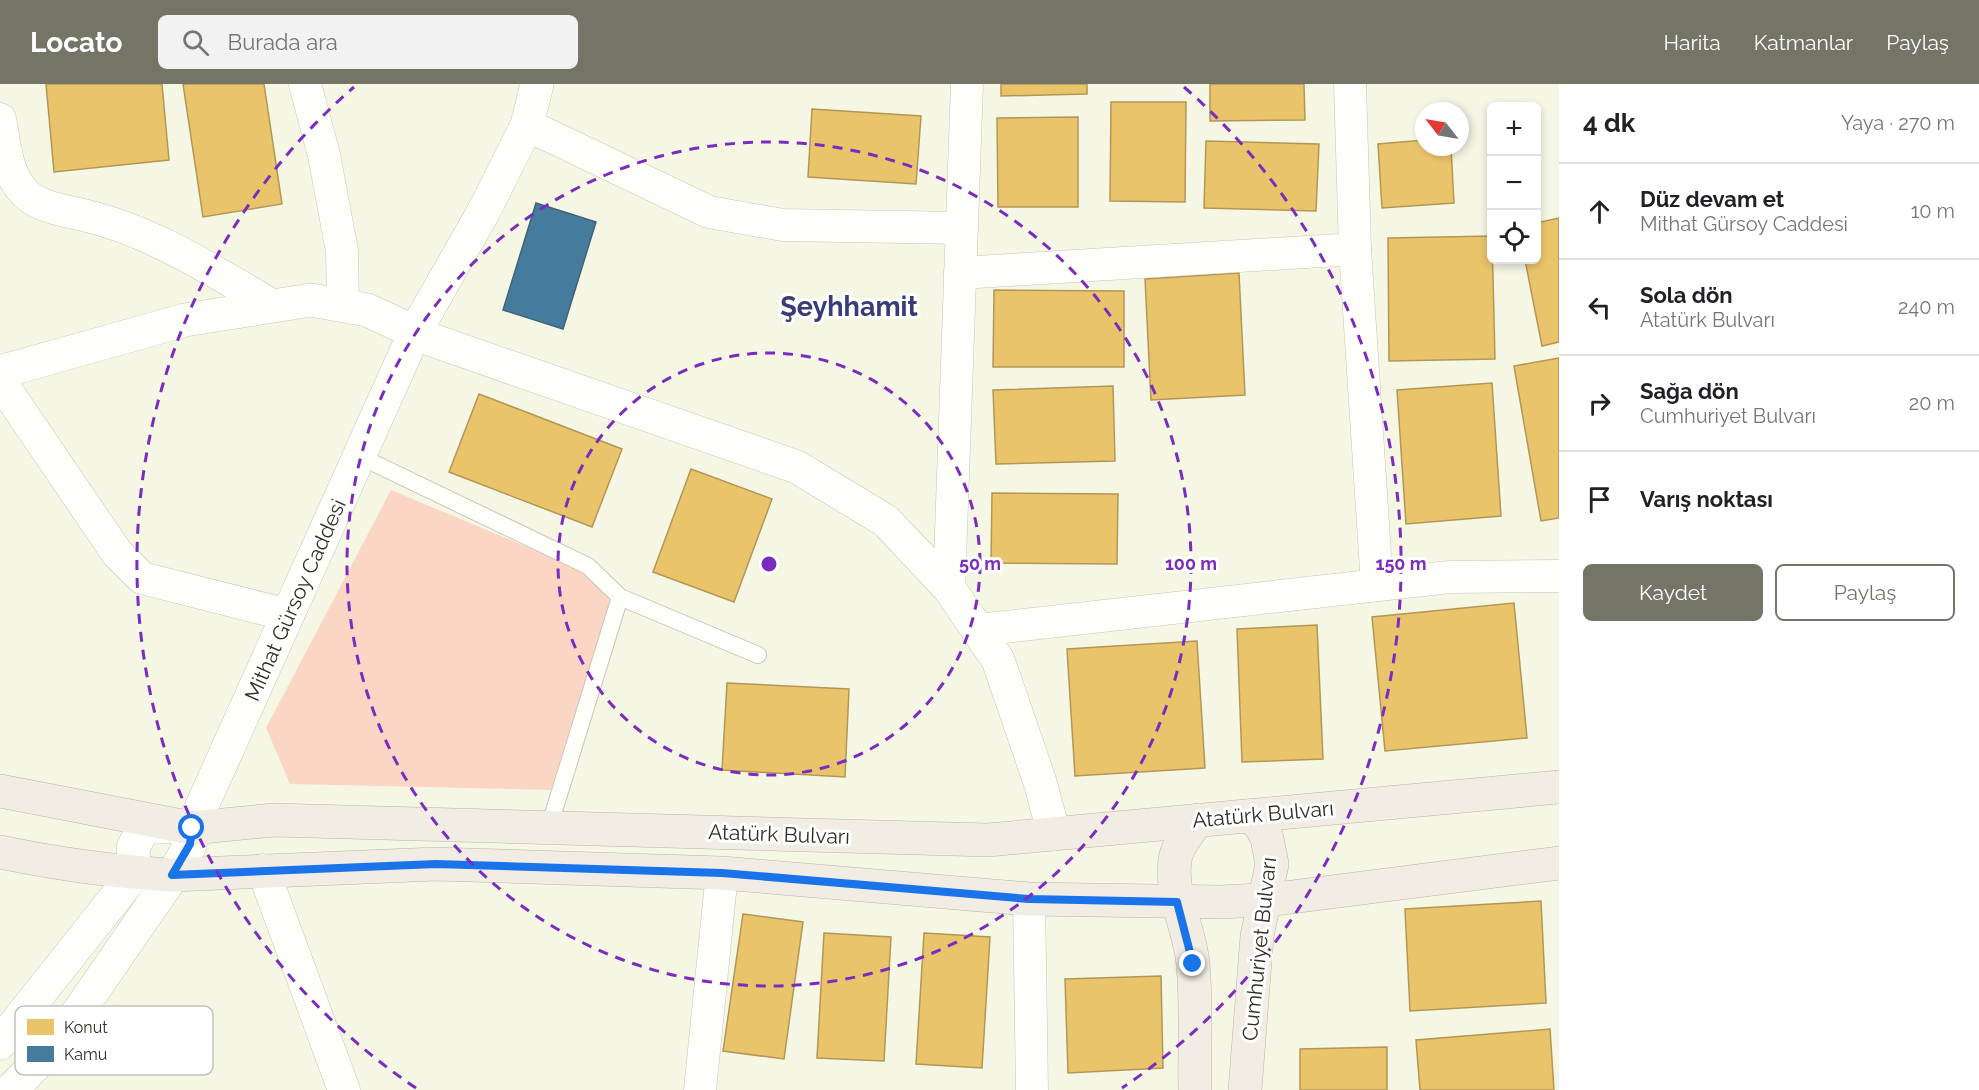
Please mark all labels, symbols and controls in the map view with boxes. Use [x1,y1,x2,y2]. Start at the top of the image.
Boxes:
search box [158,15,578,69]
text: Locato [30,26,122,59]
icon: search [179,26,212,59]
text: Burada ara [227,29,338,55]
text: Harita [1664,30,1721,55]
text: Katmanlar [1754,30,1853,55]
text: Paylaş [1886,30,1949,55]
north arrow [1415,102,1469,156]
map controls [1487,102,1541,264]
button: + [1487,102,1541,156]
text: 4 dk [1583,108,1635,138]
text: Yaya · 270 m [1841,111,1955,135]
button: − [1487,156,1541,210]
text: Düz devam et [1640,186,1784,212]
icon: ahead [1583,195,1616,228]
text: 10 m [1911,199,1955,223]
button: locate [1487,210,1541,264]
text: Mithat Gürsoy Caddesi [1640,212,1848,236]
text: Sola dön [1640,282,1733,308]
district label: Şeyhhamit [780,291,918,322]
icon: left [1583,291,1616,324]
text: 240 m [1898,295,1955,319]
text: Atatürk Bulvarı [1640,308,1775,332]
text: Sağa dön [1640,378,1739,404]
icon: right [1583,387,1616,420]
text: 20 m [1909,391,1955,415]
text: Cumhuriyet Bulvarı [1640,404,1816,428]
icon: arrive [1583,483,1616,516]
text: Varış noktası [1640,486,1773,512]
street label: Mithat Gürsoy Caddesi [239,495,351,705]
text: 50 m [959,553,1001,574]
text: 100 m [1165,553,1217,574]
text: 150 m [1376,553,1427,574]
centre of rings [759,554,779,574]
button: Kaydet [1583,564,1763,621]
button: Paylaş [1775,564,1955,621]
street label: Atatürk Bulvarı [1191,795,1335,833]
route start [178,814,204,840]
street label: Atatürk Bulvarı [708,819,850,849]
street label: Cumhuriyet Bulvarı [1237,856,1281,1042]
route end [1179,950,1205,976]
legend [15,1006,213,1075]
text: Konut [64,1018,108,1037]
text: Kamu [64,1045,107,1064]

